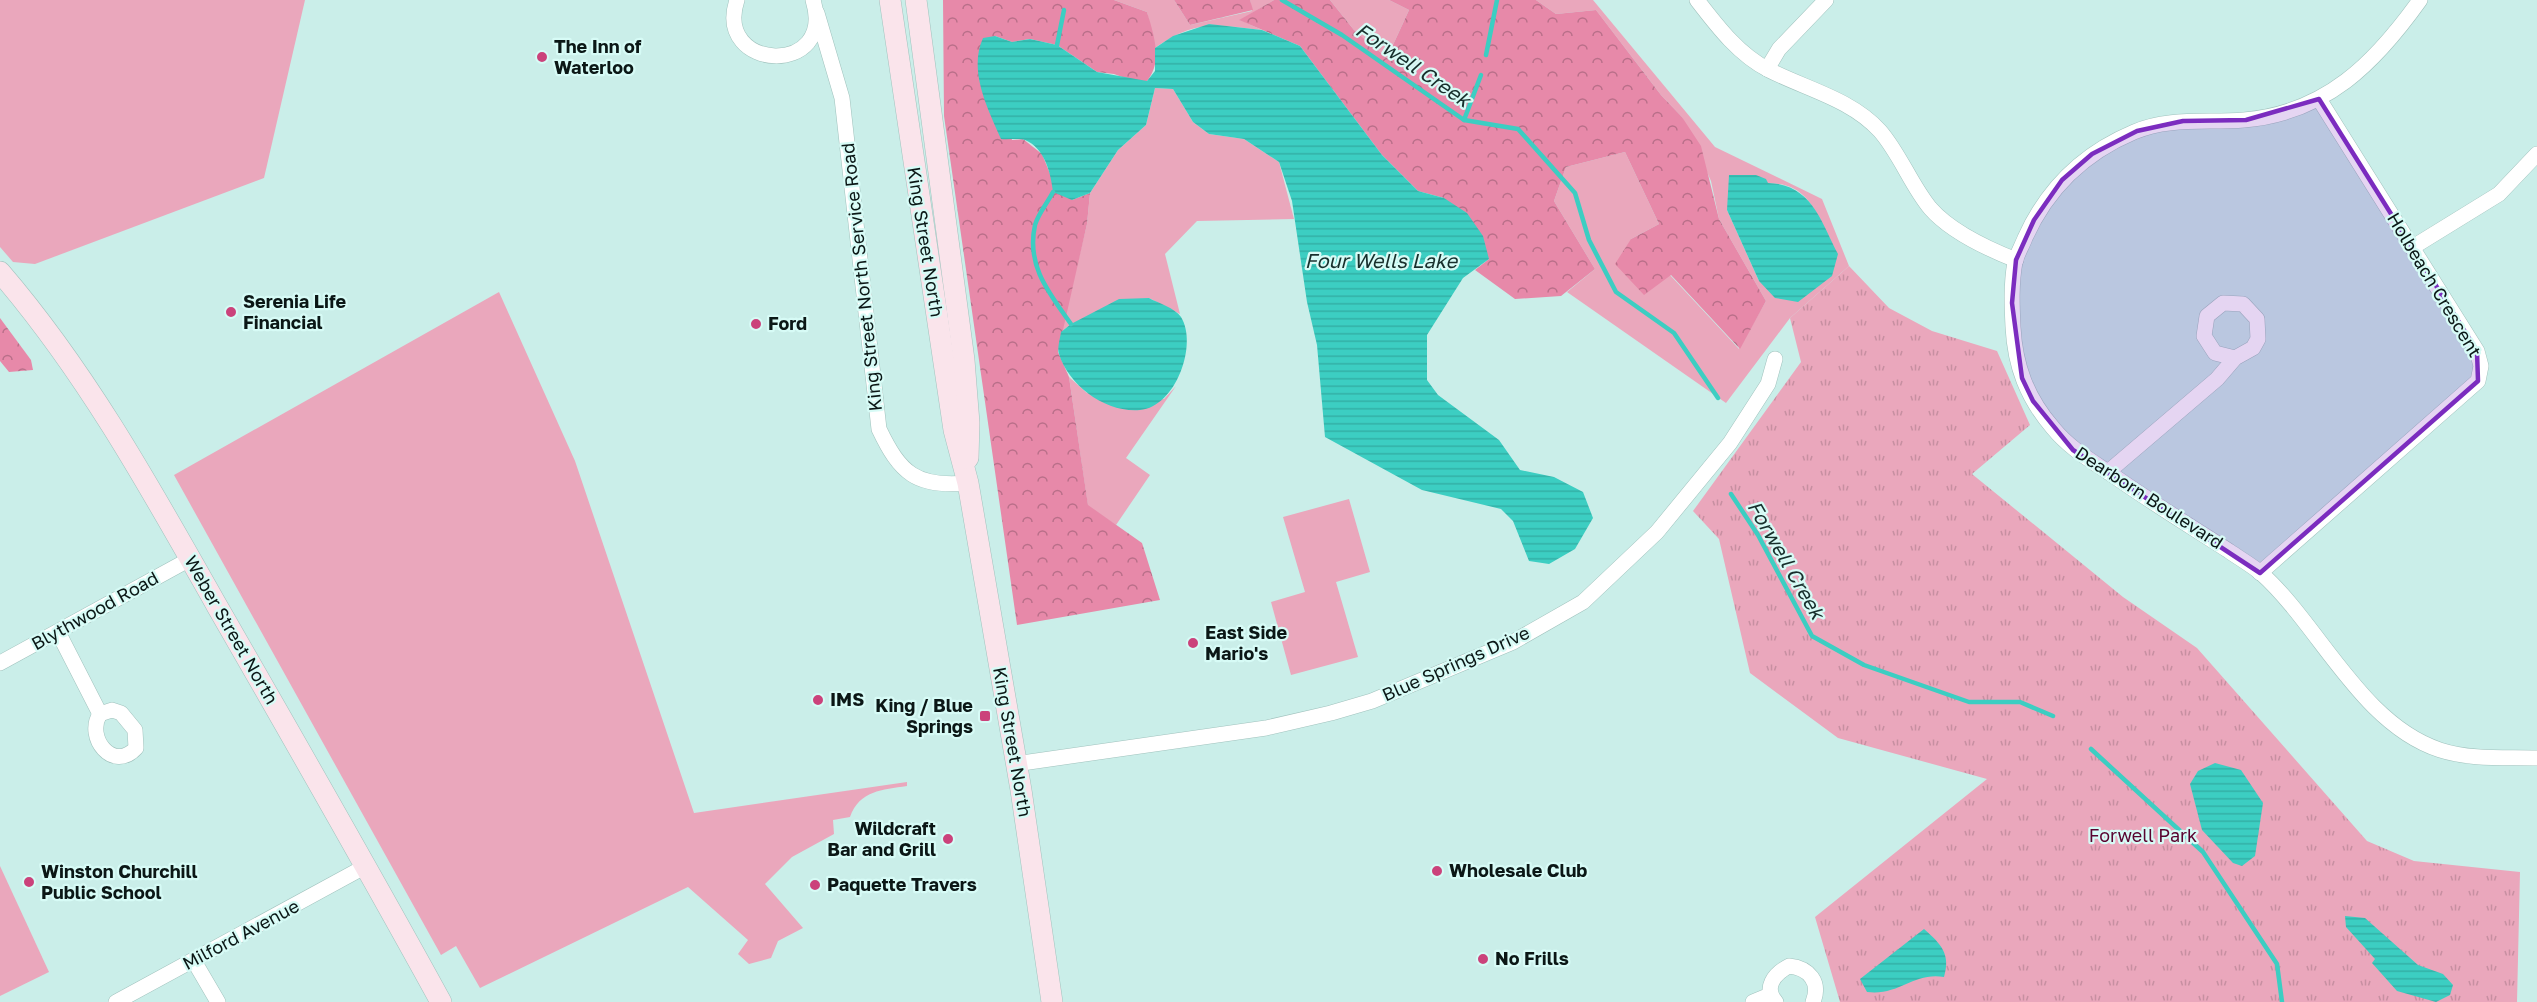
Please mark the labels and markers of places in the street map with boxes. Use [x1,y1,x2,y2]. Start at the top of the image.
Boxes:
place label: The Inn of Waterloo [554,35,642,78]
marker: The Inn of Waterloo [535,50,549,64]
place label: Serenia Life Financial [243,290,346,333]
marker: Serenia Life Financial [224,305,238,319]
place label: Ford [768,312,807,334]
marker: Ford [749,317,763,331]
place label: East Side Mario's [1205,621,1287,664]
marker: East Side Mario's [1186,636,1200,650]
place label: IMS [830,688,864,710]
marker: IMS [811,693,825,707]
place label: King / Blue Springs [875,694,973,737]
marker: King / Blue Springs [978,709,992,723]
place label: Wildcraft Bar and Grill [827,817,936,860]
marker: Wildcraft Bar and Grill [941,832,955,846]
place label: Wholesale Club [1449,859,1587,881]
place label: Winston Churchill Public School [41,860,198,903]
marker: Wholesale Club [1430,864,1444,878]
place label: Paquette Travers [827,873,977,895]
marker: Winston Churchill Public School [22,875,36,889]
marker: Paquette Travers [808,878,822,892]
place label: No Frills [1495,947,1569,969]
marker: No Frills [1476,952,1490,966]

